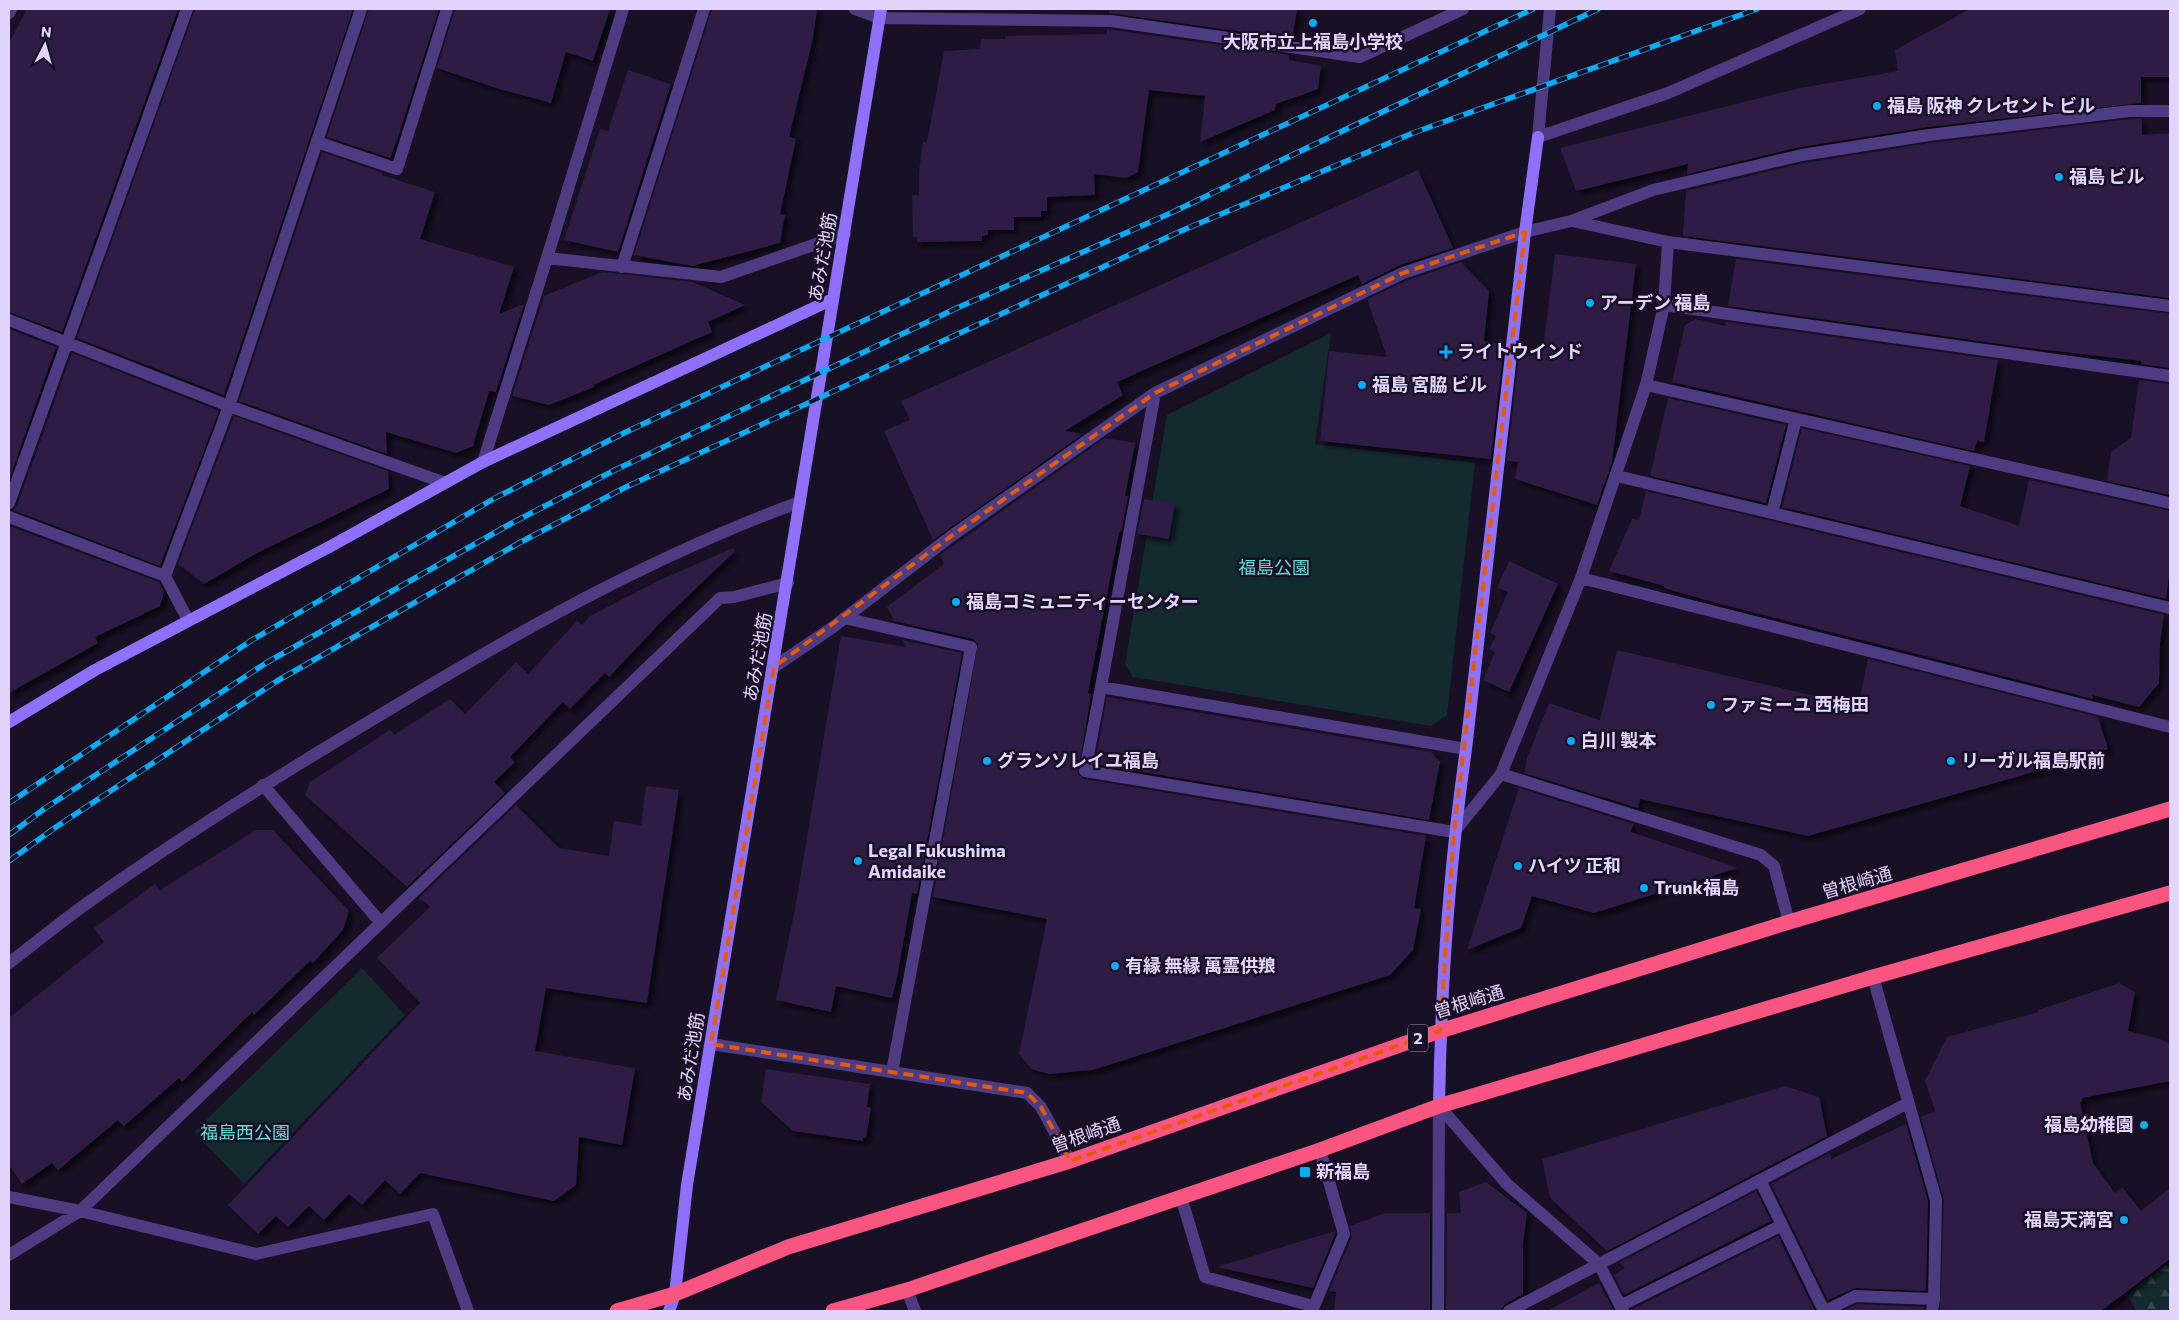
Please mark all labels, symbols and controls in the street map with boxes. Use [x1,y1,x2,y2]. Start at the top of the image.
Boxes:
marker: 大阪市立上福島小学校 [1307,17,1319,29]
north arrow [20,20,70,70]
text: N [40,23,53,41]
place label: 大阪市立上福島小学校 [1223,30,1403,52]
place label: 福島 阪神 クレセント ビル [1887,94,2095,116]
marker: 福島 阪神 クレセント ビル [1871,100,1883,112]
place label: 福島 ビル [2069,165,2144,187]
marker: 福島 ビル [2053,171,2065,183]
street label: あみだ池筋 [803,211,841,303]
place label: アーデン 福島 [1600,291,1710,313]
marker: アーデン 福島 [1584,297,1596,309]
place label: ライトウインド [1457,340,1583,362]
marker: ライトウインド [1439,345,1453,359]
place label: 福島 宮脇 ビル [1372,373,1487,395]
marker: 福島 宮脇 ビル [1356,379,1368,391]
park label: 福島公園 [1238,556,1310,578]
place label: 福島コミュニティーセンター [966,590,1199,612]
marker: 福島コミュニティーセンター [950,596,962,608]
street label: あみだ池筋 [738,611,776,703]
place label: ファミーユ 西梅田 [1721,693,1868,715]
marker: ファミーユ 西梅田 [1705,699,1717,711]
place label: 白川 製本 [1581,729,1656,751]
marker: 白川 製本 [1565,735,1577,747]
place label: グランソレイユ福島 [997,749,1159,771]
place label: リーガル福島駅前 [1961,749,2105,771]
marker: グランソレイユ福島 [981,755,993,767]
marker: リーガル福島駅前 [1945,755,1957,767]
place label: Legal Fukushima Amidaike [868,839,1006,882]
place label: ハイツ 正和 [1528,854,1621,876]
marker: Legal Fukushima Amidaike [852,855,864,867]
marker: ハイツ 正和 [1512,860,1524,872]
street label: 曽根崎通 [1819,862,1894,903]
place label: Trunk福島 [1654,876,1739,898]
marker: Trunk福島 [1638,882,1650,894]
place label: 有縁 無縁 萬霊供羪 [1125,954,1276,976]
marker: 有縁 無縁 萬霊供羪 [1109,960,1121,972]
street label: 曽根崎通 [1431,980,1506,1022]
street label: あみだ池筋 [672,1011,708,1103]
road number: 2 [1408,1024,1428,1052]
street label: 曽根崎通 [1048,1112,1123,1156]
place label: 福島幼稚園 [2044,1113,2134,1135]
marker: 福島幼稚園 [2138,1119,2150,1131]
park label: 福島西公園 [200,1121,290,1143]
place label: 新福島 [1316,1160,1370,1182]
marker: 新福島 [1298,1165,1312,1179]
place label: 福島天満宮 [2024,1208,2114,1230]
marker: 福島天満宮 [2118,1214,2130,1226]

